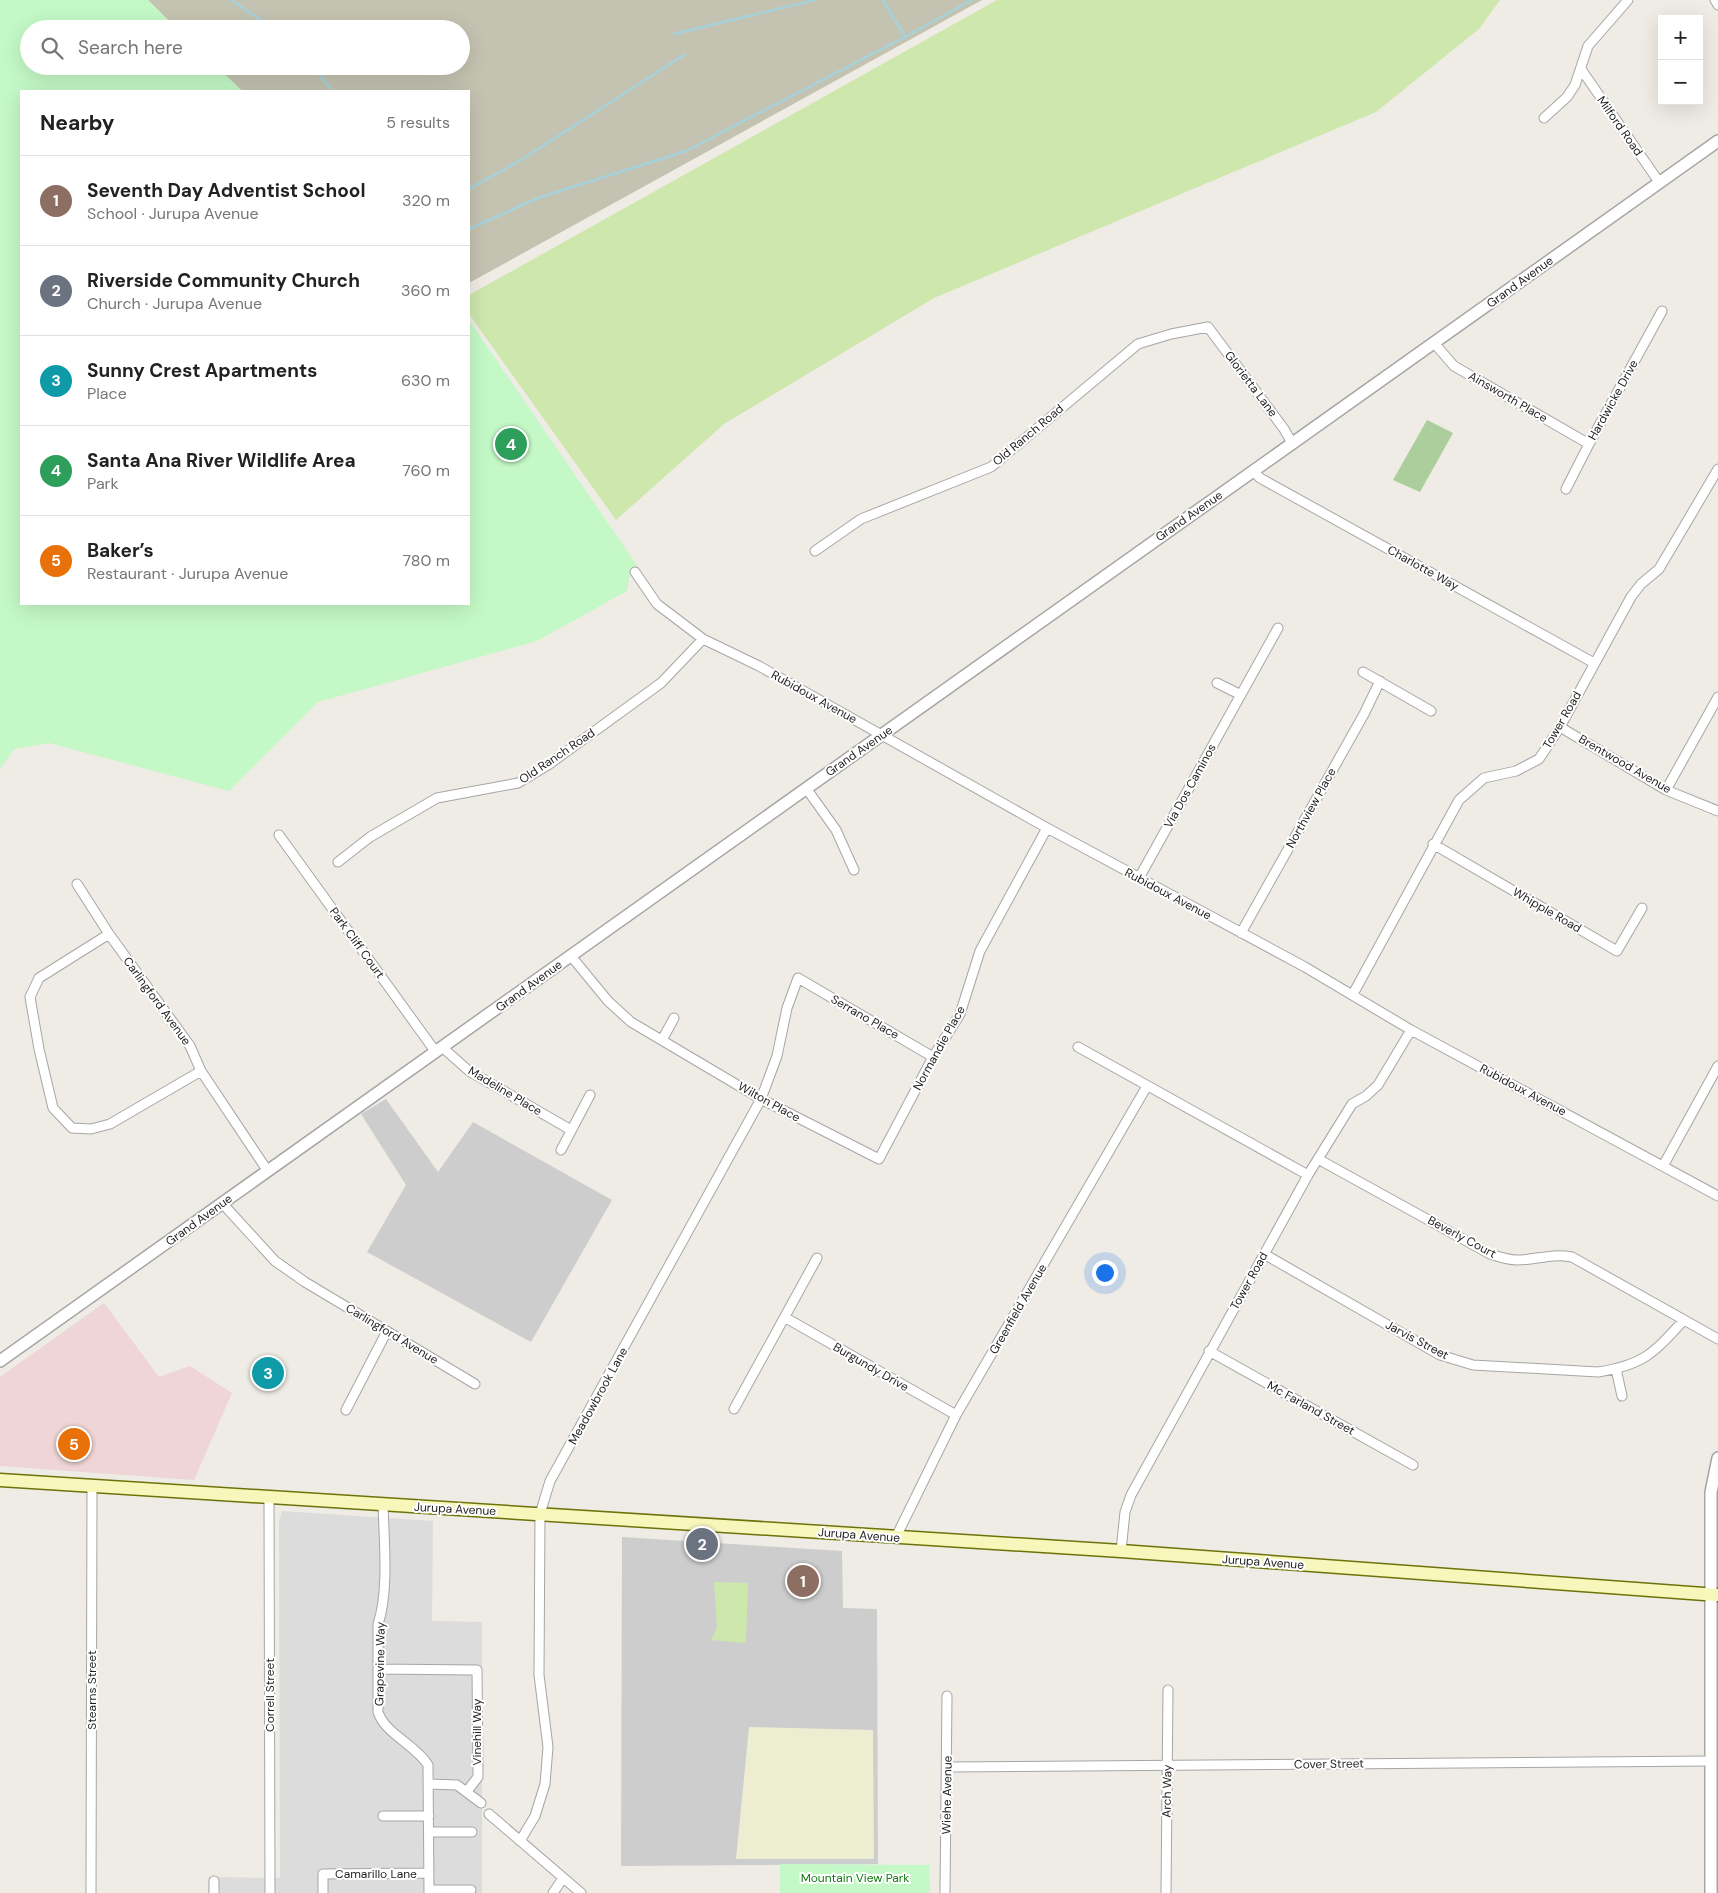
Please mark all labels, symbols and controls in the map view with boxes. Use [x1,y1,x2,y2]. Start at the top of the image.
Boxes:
map controls [1658,15,1703,105]
button: + [1658,15,1703,60]
search box [20,20,470,75]
icon: search [38,34,66,62]
text: Search here [78,35,183,60]
button: − [1658,60,1703,105]
street label: Milford Road [1594,93,1646,159]
text: Nearby [40,109,114,137]
text: 5 results [386,112,450,133]
text: Seventh Day Adventist School [87,178,365,203]
text: 1 [53,190,59,211]
text: 320 m [402,190,450,211]
text: School · Jurupa Avenue [87,203,258,224]
street label: Grand Avenue [1484,252,1557,312]
text: Riverside Community Church [87,268,360,293]
text: 2 [51,280,61,301]
text: 360 m [401,280,450,301]
text: Church · Jurupa Avenue [87,293,262,314]
street label: Glorietta Lane [1221,348,1281,420]
street label: Hardwicke Drive [1584,357,1642,443]
text: Sunny Crest Apartments [87,358,317,383]
street label: Ainsworth Place [1466,368,1551,426]
text: 3 [51,370,61,391]
text: 630 m [401,370,450,391]
text: Place [87,383,127,404]
street label: Old Ranch Road [989,401,1067,469]
pin: 4 [495,425,527,463]
text: Santa Ana River Wildlife Area [87,448,356,473]
text: 4 [51,460,61,481]
text: 760 m [402,460,450,481]
text: Park [87,473,119,494]
street label: Grand Avenue [1152,487,1226,545]
text: Baker’s [87,538,154,563]
street label: Charlotte Way [1384,542,1462,594]
text: 5 [51,550,61,571]
text: 780 m [403,550,450,571]
text: Restaurant · Jurupa Avenue [87,563,288,584]
street label: Rubidoux Avenue [768,667,860,727]
street label: Tower Road [1539,688,1585,752]
street label: Grand Avenue [822,722,896,780]
street label: Old Ranch Road [516,725,598,787]
street label: Brentwood Avenue [1576,731,1674,797]
street label: Via Dos Caminos [1160,741,1220,831]
street label: Northview Place [1282,765,1340,851]
street label: Rubidoux Avenue [1122,864,1214,924]
street label: Whipple Road [1510,884,1584,936]
street label: Park Cliff Court [326,904,388,982]
street label: Carlingford Avenue [120,954,195,1048]
street label: Grand Avenue [493,956,566,1016]
street label: Serrano Place [828,991,902,1043]
street label: Normandie Place [909,1003,969,1093]
street label: Rubidoux Avenue [1477,1060,1569,1120]
street label: Madeline Place [465,1063,545,1119]
street label: Wilton Place [735,1078,803,1126]
street label: Grand Avenue [163,1190,236,1250]
street label: Beverly Court [1425,1212,1499,1262]
street label: Tower Road [1227,1249,1271,1313]
your location [1092,1260,1118,1286]
street label: Greenfield Avenue [986,1261,1050,1357]
street label: Carlingford Avenue [343,1300,441,1368]
street label: Jarvis Street [1383,1317,1452,1363]
street label: Burgundy Drive [830,1339,912,1395]
street label: Meadowbrook Lane [565,1344,631,1447]
pin: 3 [252,1354,284,1392]
street label: Mc Farland Street [1264,1377,1358,1439]
pin: 5 [58,1425,90,1463]
street label: Jurupa Avenue [414,1499,497,1519]
street label: Jurupa Avenue [817,1524,901,1546]
pin: 2 [686,1525,718,1563]
street label: Jurupa Avenue [1221,1551,1305,1573]
pin: 1 [787,1562,819,1600]
street label: Grapevine Way [371,1621,389,1706]
street label: Stearns Street [84,1650,100,1730]
street label: Correll Street [262,1658,278,1732]
street label: Vinehill Way [469,1698,485,1766]
street label: Wiehe Avenue [938,1755,956,1835]
street label: Cover Street [1294,1755,1364,1773]
street label: Arch Way [1159,1764,1175,1818]
street label: Camarillo Lane [335,1866,417,1882]
park label: Mountain View Park [801,1870,909,1886]

